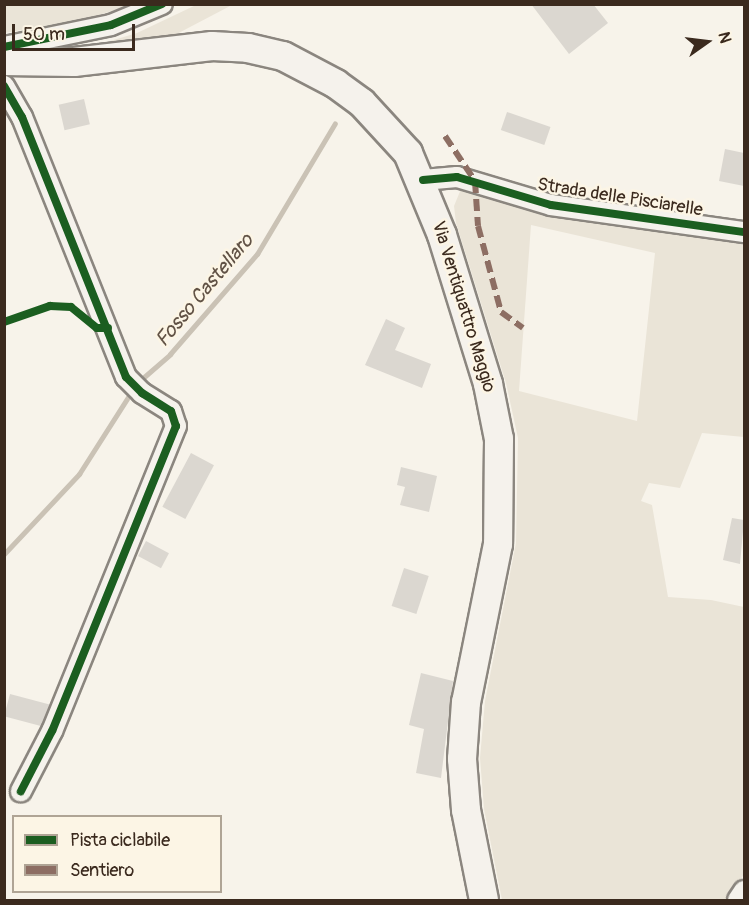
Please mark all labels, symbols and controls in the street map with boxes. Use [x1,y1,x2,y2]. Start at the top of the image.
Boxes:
scale bar [15,12,138,50]
north arrow [677,12,737,72]
text: 50 m [23,23,65,46]
text: N [713,30,735,45]
street label: Strada delle Pisciarelle [536,174,704,222]
street label: Via Ventiquattro Maggio [427,219,499,395]
water label: Fosso Castellaro [150,229,258,351]
legend [12,815,222,893]
text: Pista ciclabile [70,829,170,852]
text: Sentiero [70,859,134,882]

